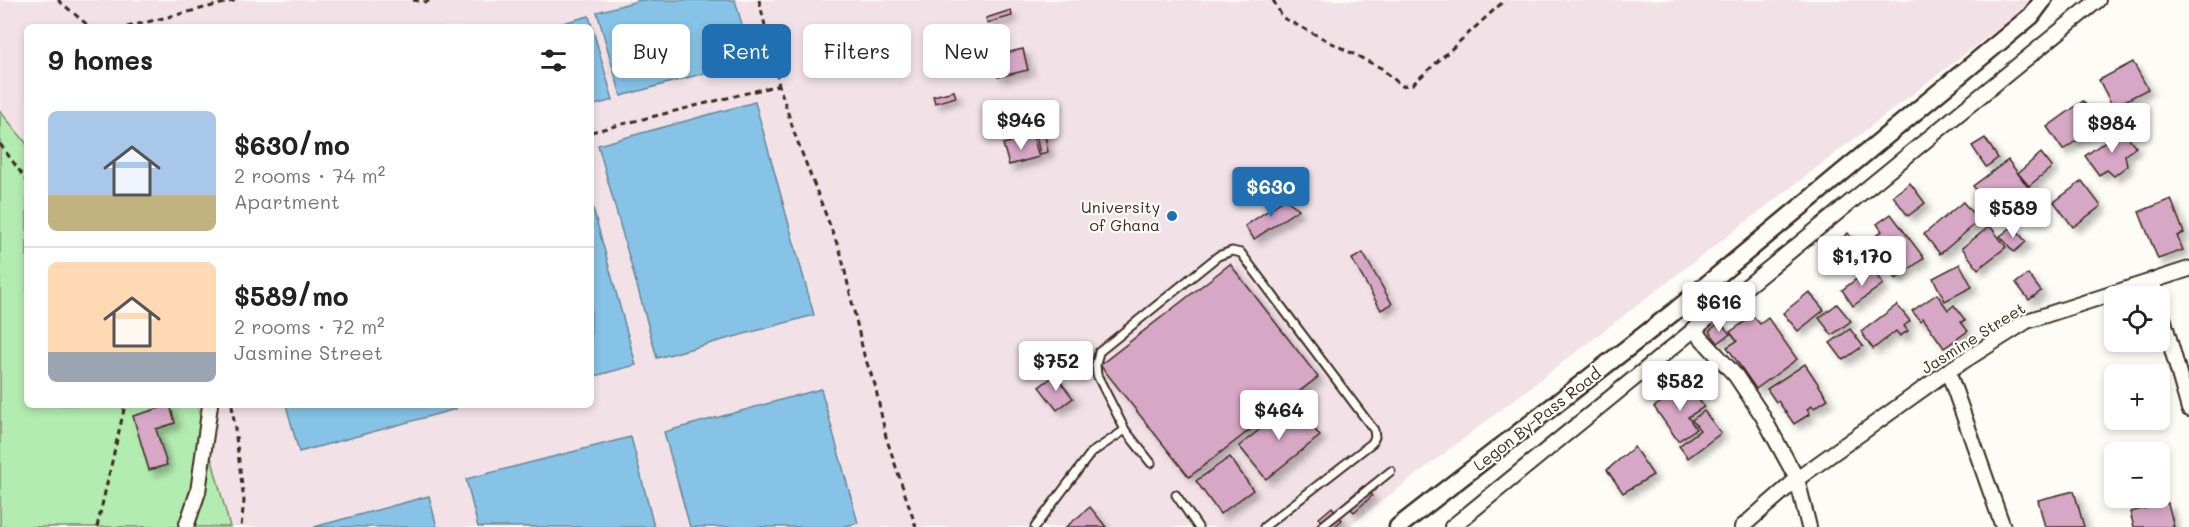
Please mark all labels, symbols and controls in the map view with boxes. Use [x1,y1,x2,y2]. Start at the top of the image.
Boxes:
chip: Buy [612,24,690,78]
chip: Rent [702,24,791,78]
chip: Filters [803,24,911,78]
chip: New [923,24,1010,78]
text: 9 homes [48,43,153,77]
icon: filters [537,44,570,77]
pin: $946 [985,100,1057,151]
pin: $984 [2076,103,2148,154]
text: $946 [996,106,1046,132]
text: $984 [2087,109,2137,135]
text: $630/mo [234,128,350,162]
icon: home [96,135,168,207]
text: 2 rooms · 74 m² [234,162,385,188]
pin: $630 [1235,167,1307,218]
text: $630 [1246,173,1296,199]
text: Apartment [234,188,340,214]
pin: $589 [1977,188,2049,239]
text: $589 [1989,194,2037,220]
place label: University of Ghana [1081,196,1160,235]
marker: University of Ghana [1165,209,1179,223]
pin: $1,170 [1813,236,1911,287]
text: $1,170 [1832,242,1892,268]
text: $589/mo [234,279,349,313]
pin: $616 [1683,282,1755,333]
icon: home [96,286,168,358]
map controls [2104,286,2170,508]
button: locate [2104,286,2170,352]
text: $616 [1696,288,1742,314]
street label: Jasmine Street [1917,297,2029,378]
text: 2 rooms · 72 m² [234,313,385,339]
text: Jasmine Street [234,339,383,365]
pin: $752 [1020,341,1092,392]
text: $752 [1033,347,1079,373]
pin: $582 [1644,361,1716,412]
street label: Legon By-Pass Road [1469,362,1605,475]
button: + [2104,364,2170,430]
text: $582 [1656,367,1704,393]
pin: $464 [1243,390,1315,441]
text: $464 [1254,396,1304,422]
button: − [2104,442,2170,508]

